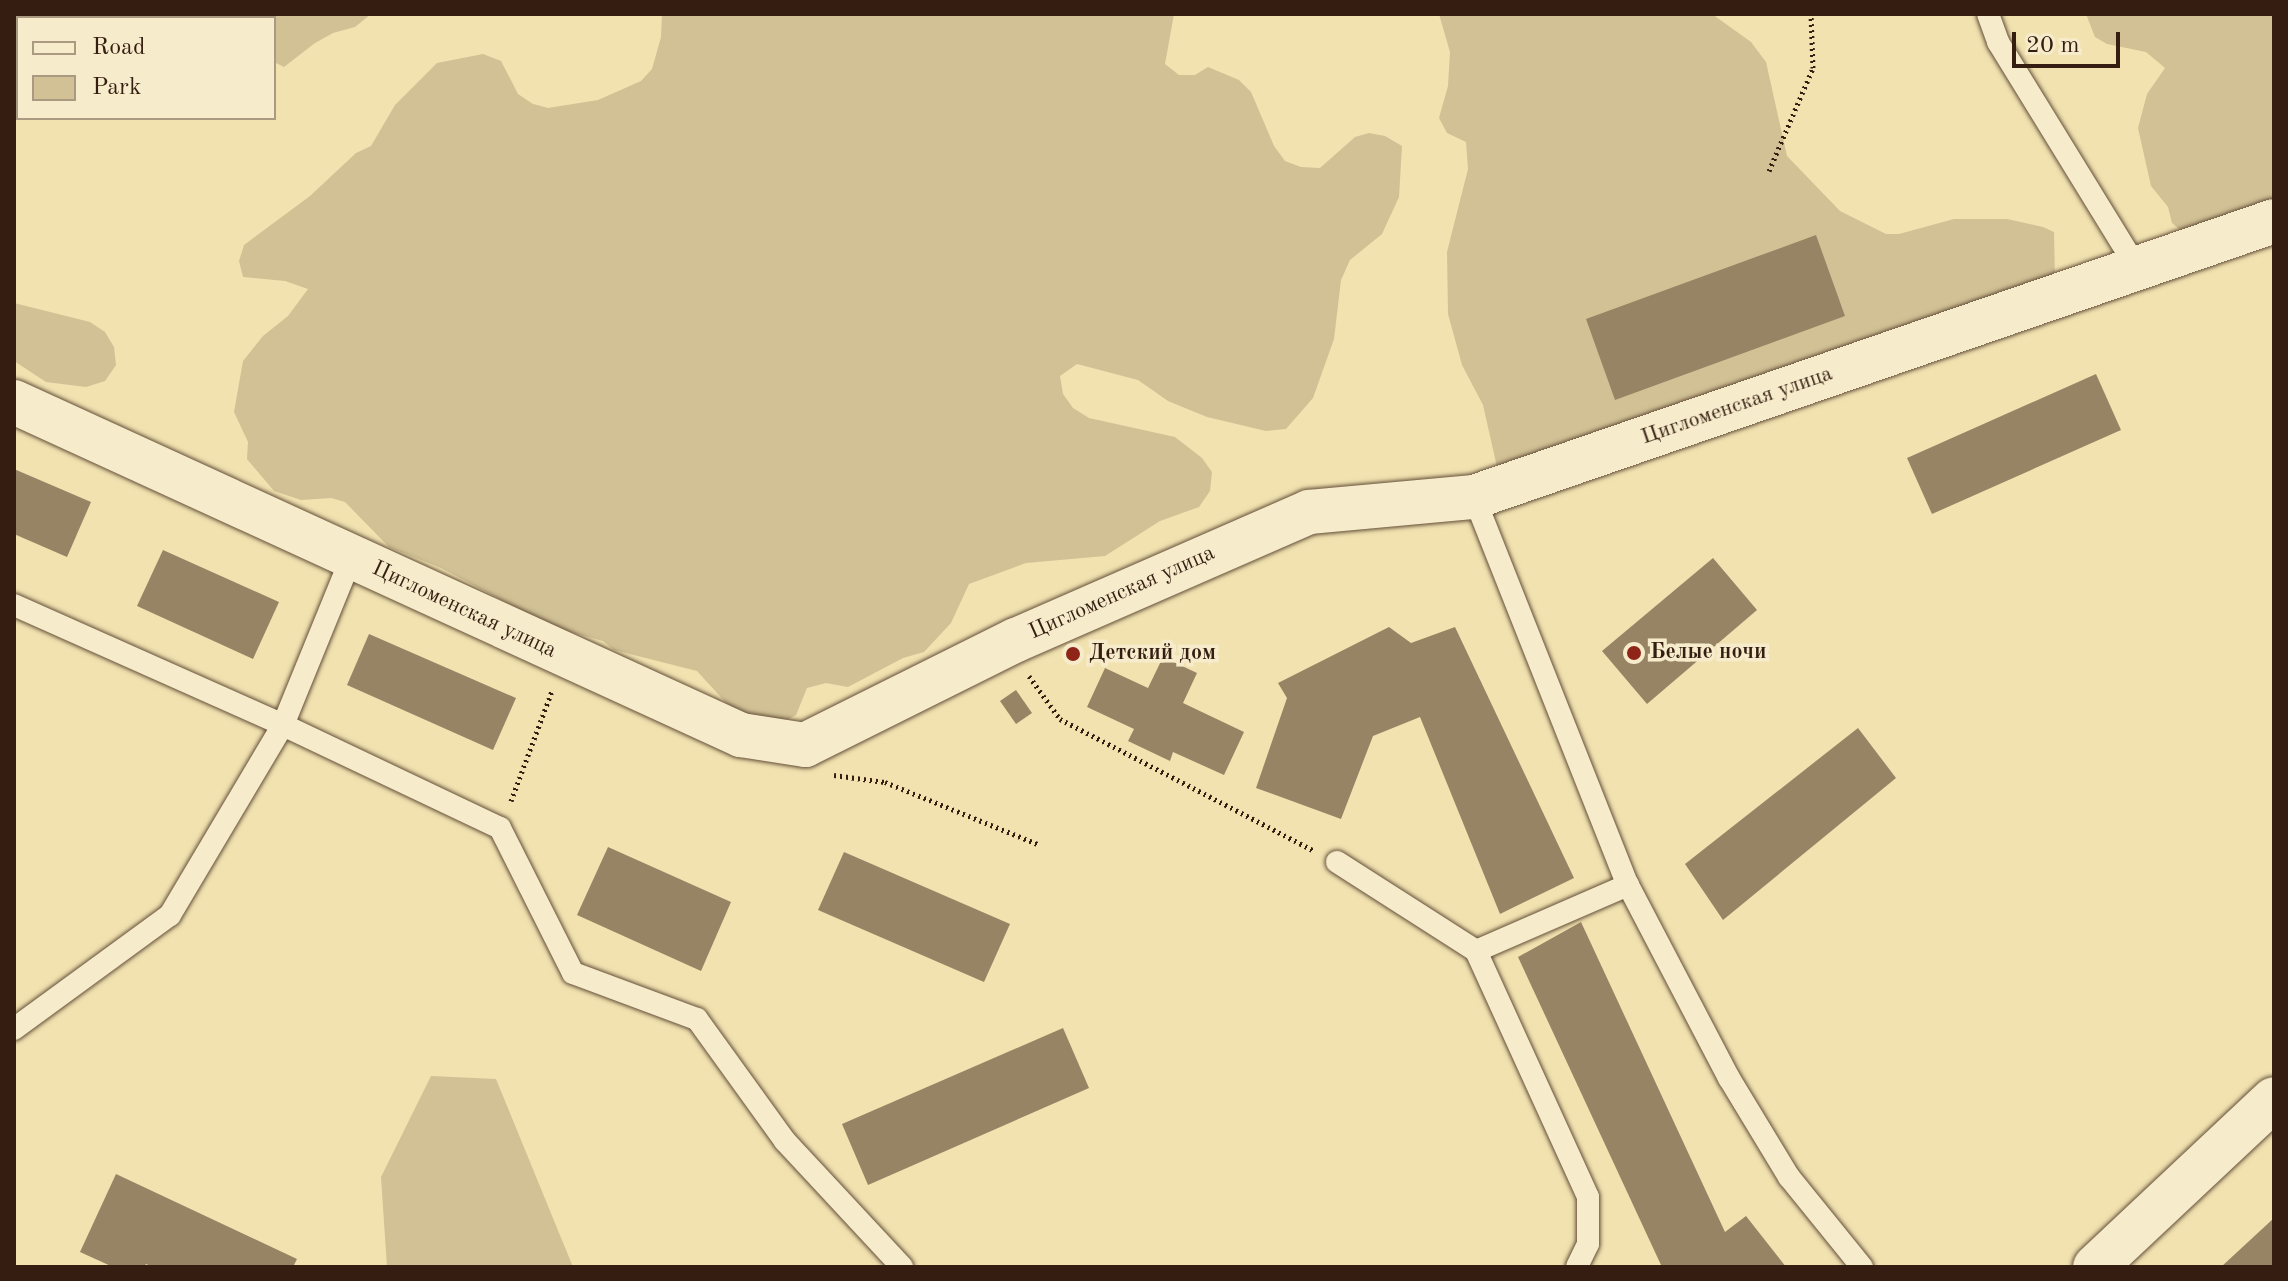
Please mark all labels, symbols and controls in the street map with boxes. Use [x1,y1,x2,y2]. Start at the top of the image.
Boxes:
legend [16,16,276,120]
scale bar [2016,16,2124,66]
text: 20 m [2026,34,2080,58]
text: Road [92,36,145,60]
text: Park [92,76,141,100]
street label: Цигломенская улица [1638,361,1836,451]
street label: Цигломенская улица [1025,540,1219,646]
street label: Цигломенская улица [367,556,561,664]
place label: Белые ночи [1650,640,1767,666]
place label: Детский дом [1089,641,1216,667]
marker: Белые ночи [1625,644,1643,662]
marker: Детский дом [1064,645,1082,663]

